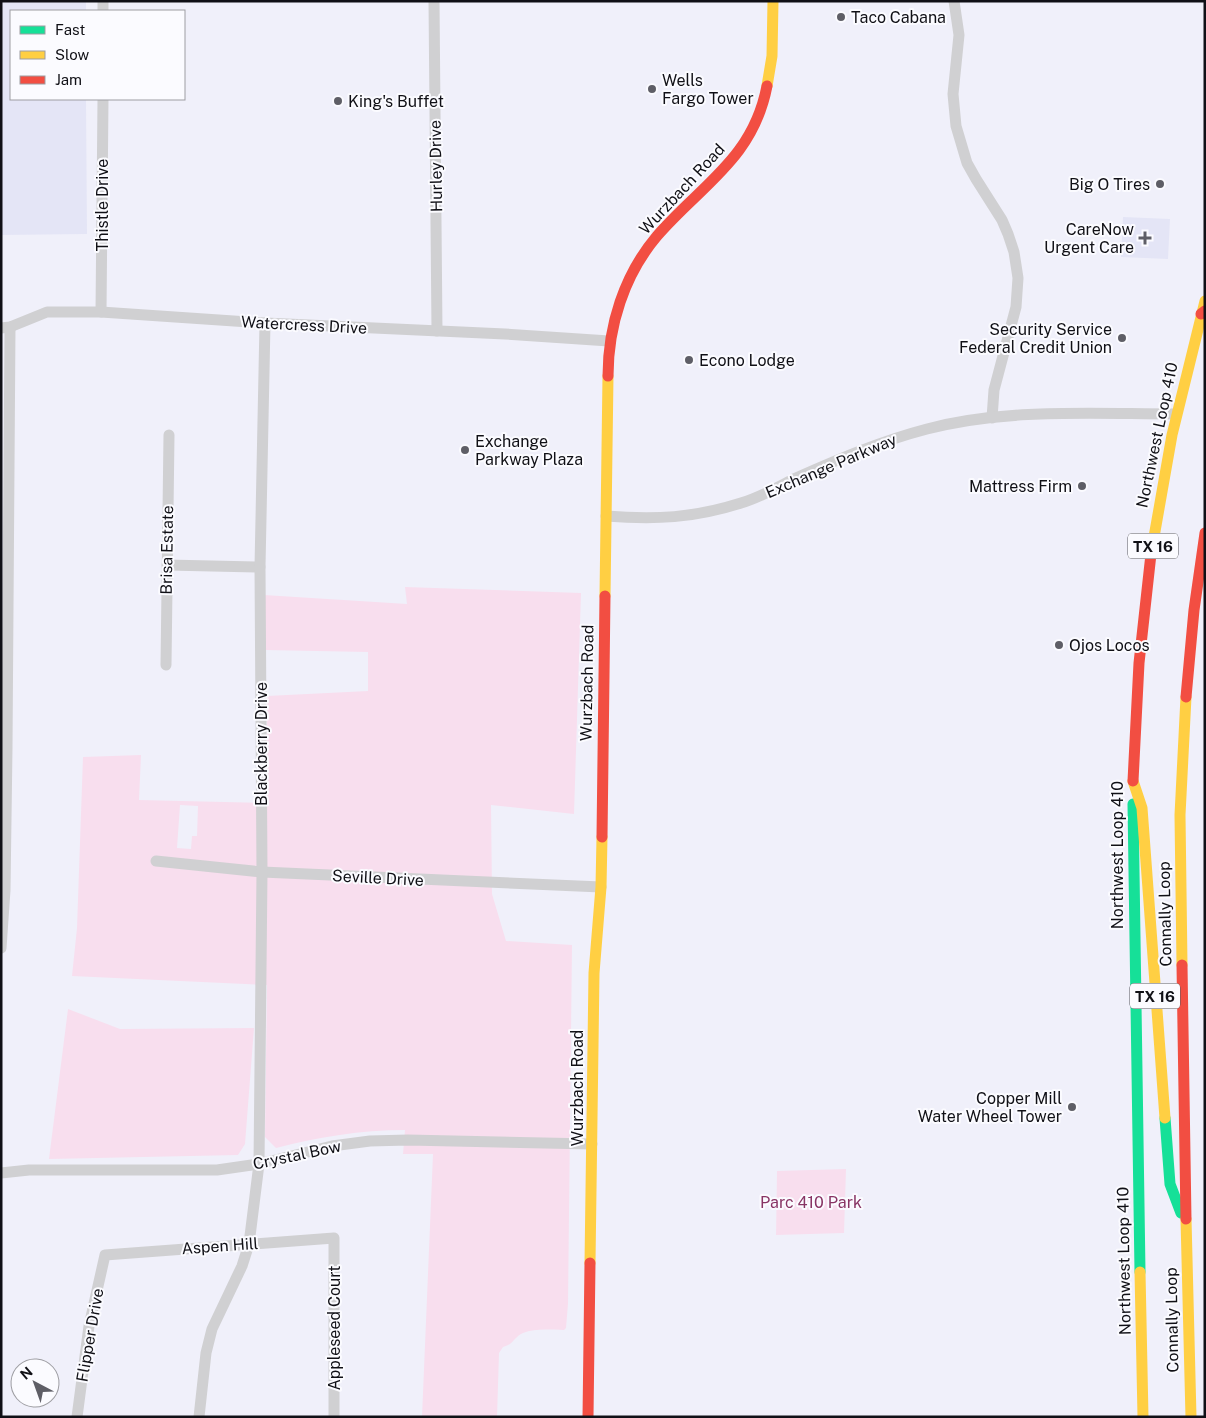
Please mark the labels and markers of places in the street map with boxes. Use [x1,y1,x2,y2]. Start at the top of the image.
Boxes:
place label: Taco Cabana [851,8,946,27]
marker: Taco Cabana [835,11,847,23]
place label: Wells Fargo Tower [662,71,754,108]
marker: Wells Fargo Tower [646,83,658,95]
place label: King's Buffet [348,92,444,111]
marker: King's Buffet [332,95,344,107]
place label: Big O Tires [1069,175,1150,194]
marker: Big O Tires [1154,178,1166,190]
place label: CareNow Urgent Care [1044,220,1135,257]
marker: CareNow Urgent Care [1138,231,1152,245]
place label: Security Service Federal Credit Union [959,320,1112,357]
marker: Security Service Federal Credit Union [1116,332,1128,344]
place label: Econo Lodge [699,351,795,370]
marker: Econo Lodge [683,354,695,366]
place label: Exchange Parkway Plaza [475,432,583,469]
marker: Exchange Parkway Plaza [459,444,471,456]
place label: Mattress Firm [969,477,1072,496]
marker: Mattress Firm [1076,480,1088,492]
place label: Ojos Locos [1069,636,1150,655]
marker: Ojos Locos [1053,639,1065,651]
place label: Copper Mill Water Wheel Tower [918,1089,1062,1126]
marker: Copper Mill Water Wheel Tower [1066,1101,1078,1113]

